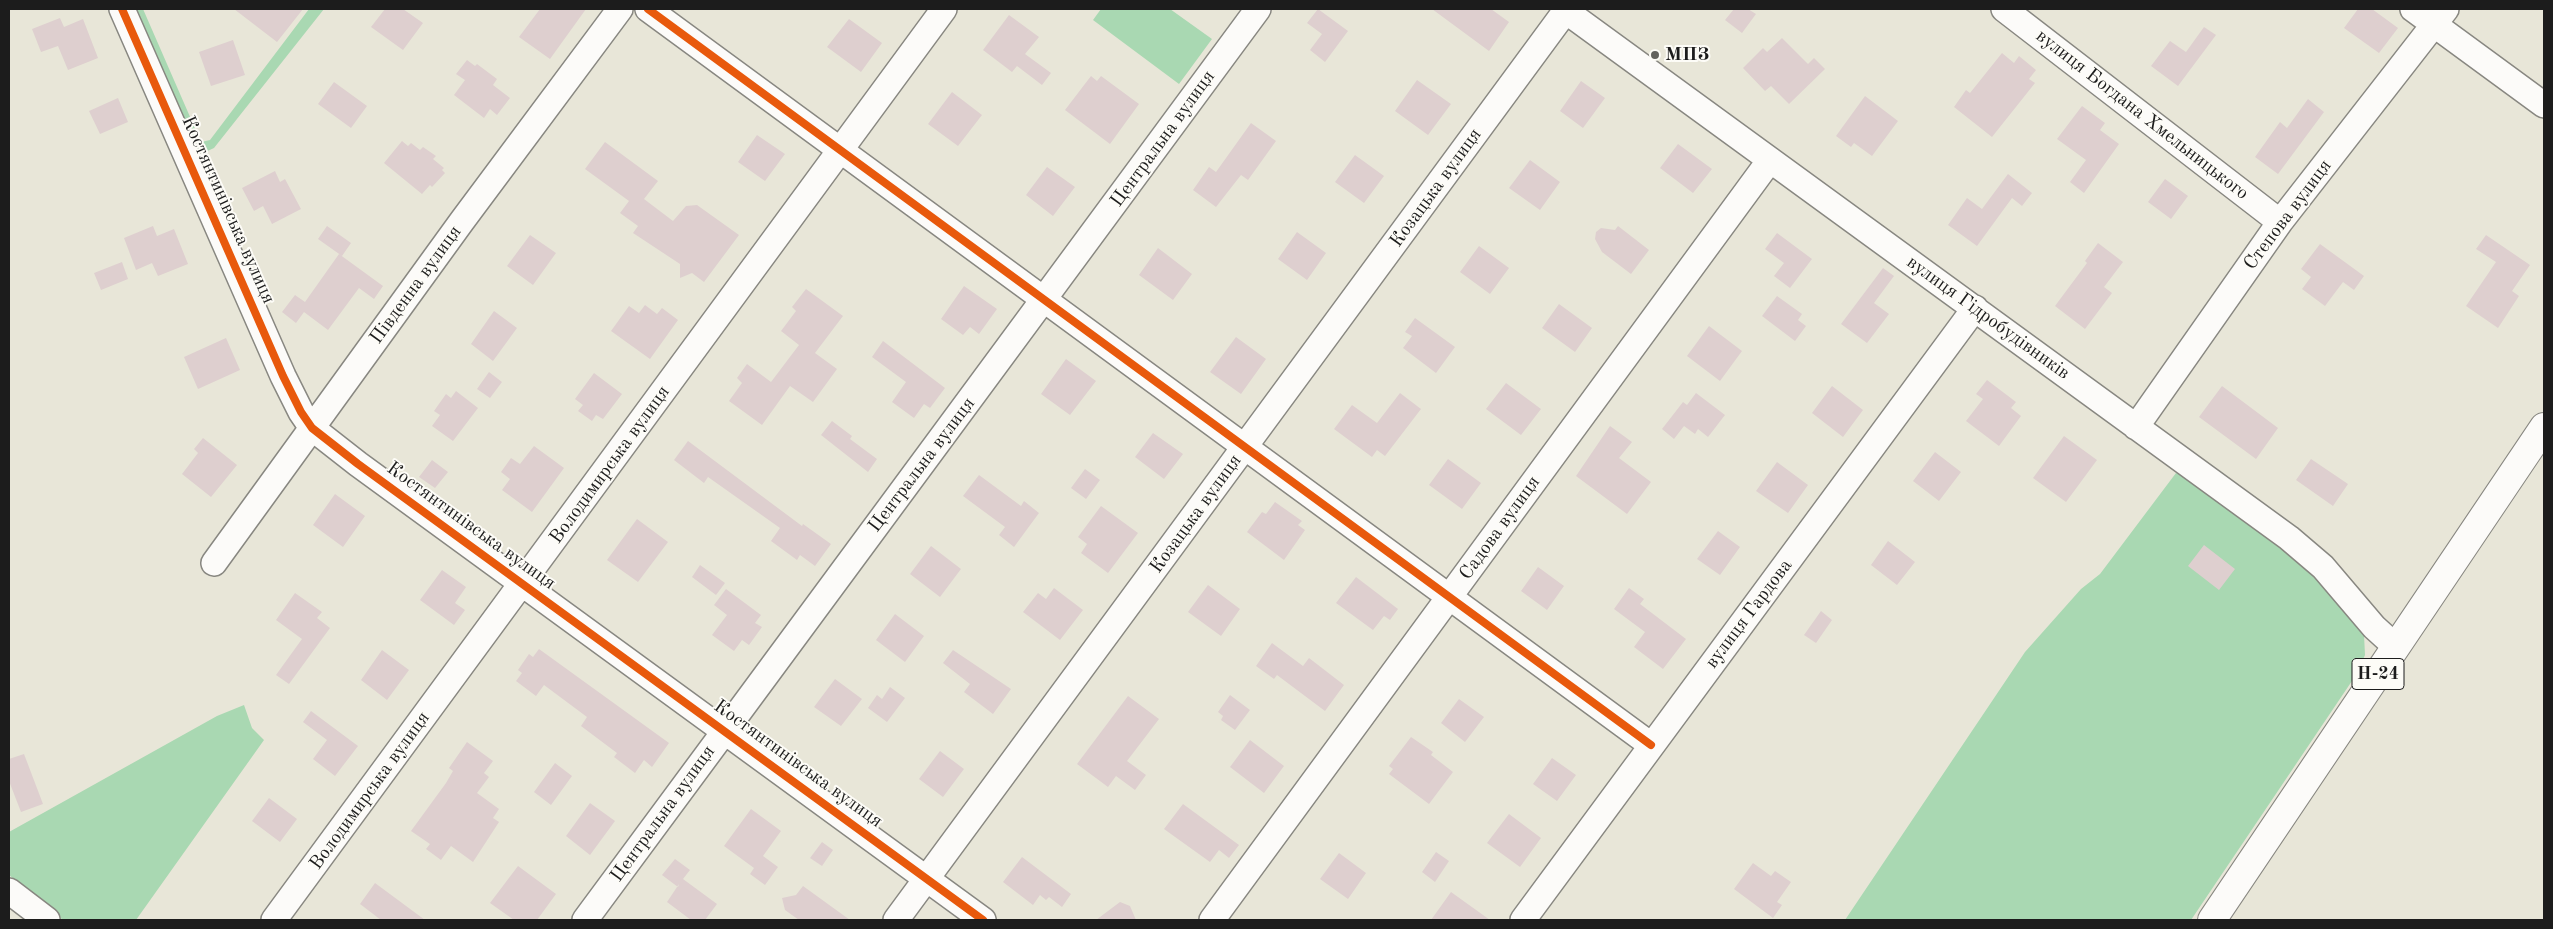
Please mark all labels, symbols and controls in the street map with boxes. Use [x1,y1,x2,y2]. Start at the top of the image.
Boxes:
street label: вулиця Богдана Хмельницького [2031,25,2253,205]
place label: МПЗ [1665,44,1709,66]
marker: МПЗ [1649,49,1661,61]
street label: Центральна вулиця [1106,66,1220,212]
street label: Костянтинівська вулиця [176,113,280,307]
street label: Козацька вулиця [1385,124,1487,252]
street label: Степова вулиця [2239,155,2337,275]
street label: Південна вулиця [365,221,467,349]
street label: вулиця Гідробудівників [1902,251,2074,385]
street label: Володимирська вулиця [545,381,675,549]
street label: Центральна вулиця [864,393,980,537]
street label: Козацька вулиця [1145,450,1247,578]
street label: Костянтинівська вулиця [382,457,560,595]
street label: Садова вулиця [1455,472,1545,584]
street label: вулиця Гардова [1701,555,1797,673]
road number: Н-24 [2352,659,2404,690]
street label: Костянтинівська вулиця [709,695,887,833]
street label: Володимирська вулиця [305,707,435,875]
street label: Центральна вулиця [606,741,720,887]

